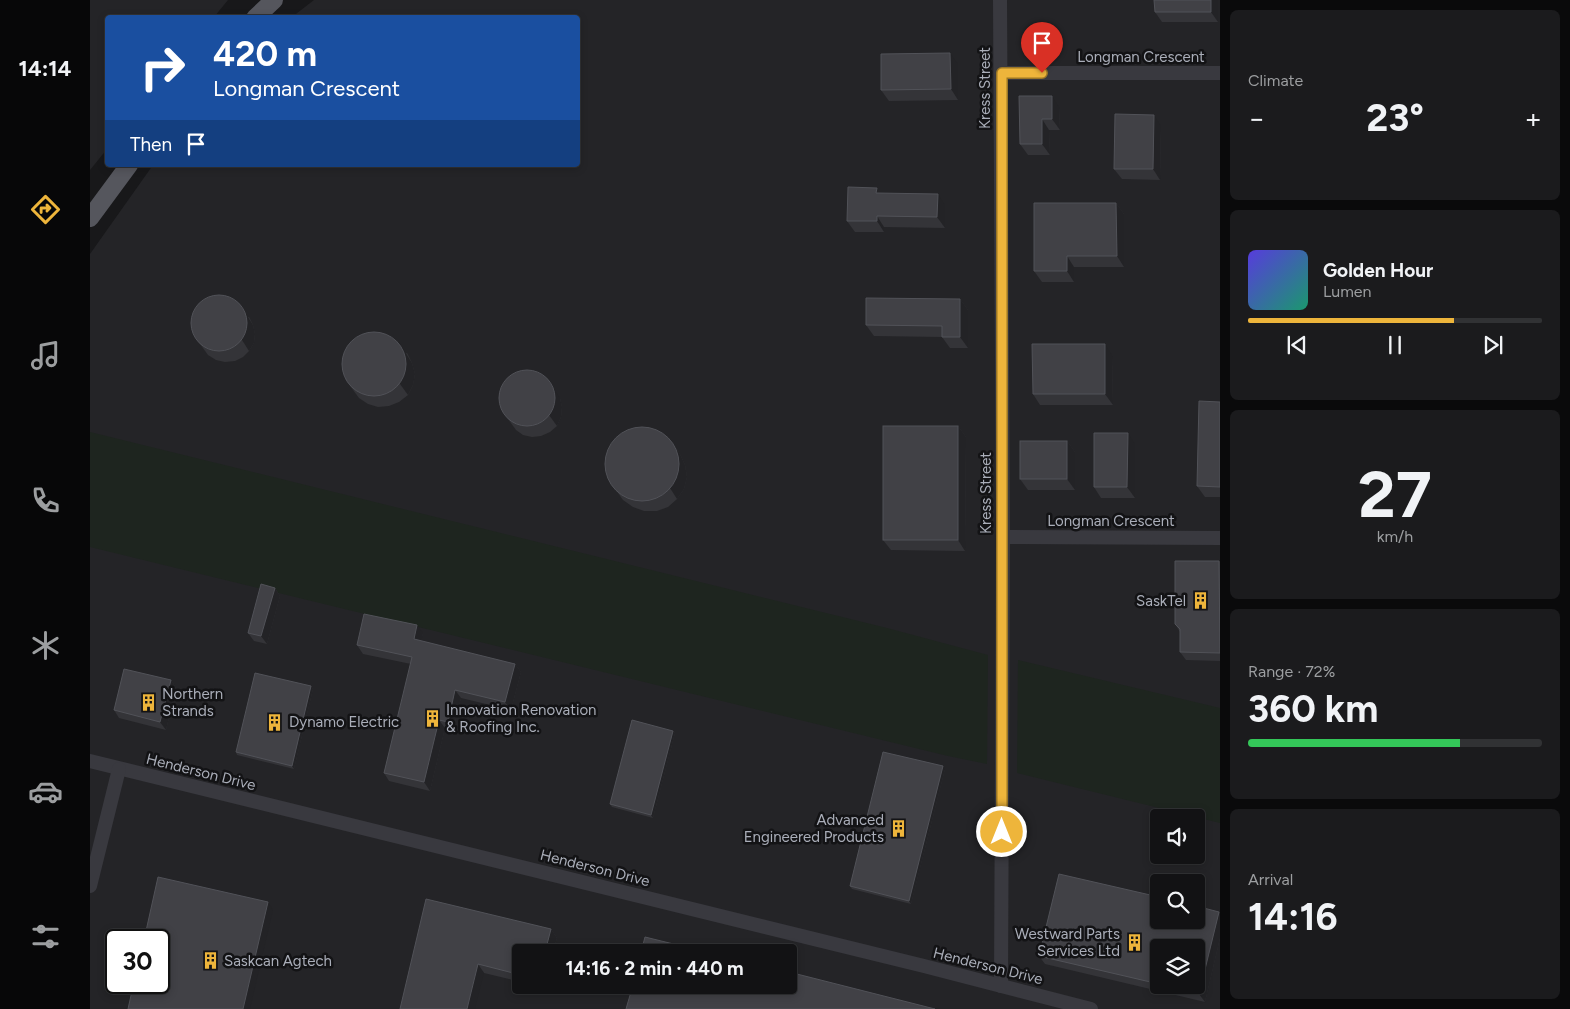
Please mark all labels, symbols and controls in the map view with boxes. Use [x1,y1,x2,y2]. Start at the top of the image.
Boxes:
pin [1021,22,1063,73]
icon: arrive [1028,29,1056,57]
text: 420 m [213,33,317,75]
icon: right [130,35,195,100]
street label: Kress Street [976,47,994,129]
street label: Longman Crescent [1077,48,1205,66]
text: 14:14 [18,55,72,82]
text: Climate [1248,71,1303,90]
text: Longman Crescent [213,75,400,102]
text: 23° [1366,95,1424,141]
text: − [1248,101,1265,135]
text: + [1525,101,1542,135]
icon: arrive [182,130,210,158]
text: Then [130,133,172,156]
icon: directions [28,192,63,227]
text: Golden Hour [1323,259,1433,282]
text: Lumen [1323,282,1372,301]
icon: previous [1283,331,1311,359]
icon: pause [1381,331,1409,359]
icon: next [1479,331,1507,359]
icon: music [28,338,63,373]
street label: Kress Street [977,452,995,534]
text: 27 [1358,455,1432,533]
icon: phone [28,483,63,518]
street label: Longman Crescent [1047,512,1175,530]
text: km/h [1377,527,1413,546]
building icon: SaskTel [1190,591,1210,611]
place label: SaskTel [1136,592,1186,610]
icon: climate [28,628,63,663]
text: Range · 72% [1248,662,1335,681]
place label: Northern Strands [162,685,223,720]
text: 360 km [1248,686,1378,732]
building icon: Northern Strands [138,693,158,713]
place label: Innovation Renovation & Roofing Inc. [446,701,596,736]
building icon: Innovation Renovation & Roofing Inc. [422,709,442,729]
building icon: Dynamo Electric [265,712,285,732]
place label: Dynamo Electric [289,713,399,731]
street label: Henderson Drive [144,750,258,794]
icon: car [28,774,63,809]
position arrow [975,805,1027,857]
map controls [1150,809,1205,994]
button: sound [1150,809,1205,864]
place label: Advanced Engineered Products [744,811,884,846]
building icon: Advanced Engineered Products [888,819,908,839]
street label: Henderson Drive [538,846,652,890]
text: Arrival [1248,870,1293,889]
button: search [1150,874,1205,929]
text: 14:16 [1248,894,1338,940]
icon: filters [28,919,63,954]
place label: Westward Parts Services Ltd [1015,925,1120,960]
speed limit sign: 30 [105,929,170,994]
building icon: Westward Parts Services Ltd [1124,933,1144,953]
button: layers [1150,939,1205,994]
street label: Henderson Drive [931,944,1045,988]
building icon: Saskcan Agtech [200,951,220,971]
place label: Saskcan Agtech [224,952,332,970]
text: 14:16 · 2 min · 440 m [565,957,744,980]

